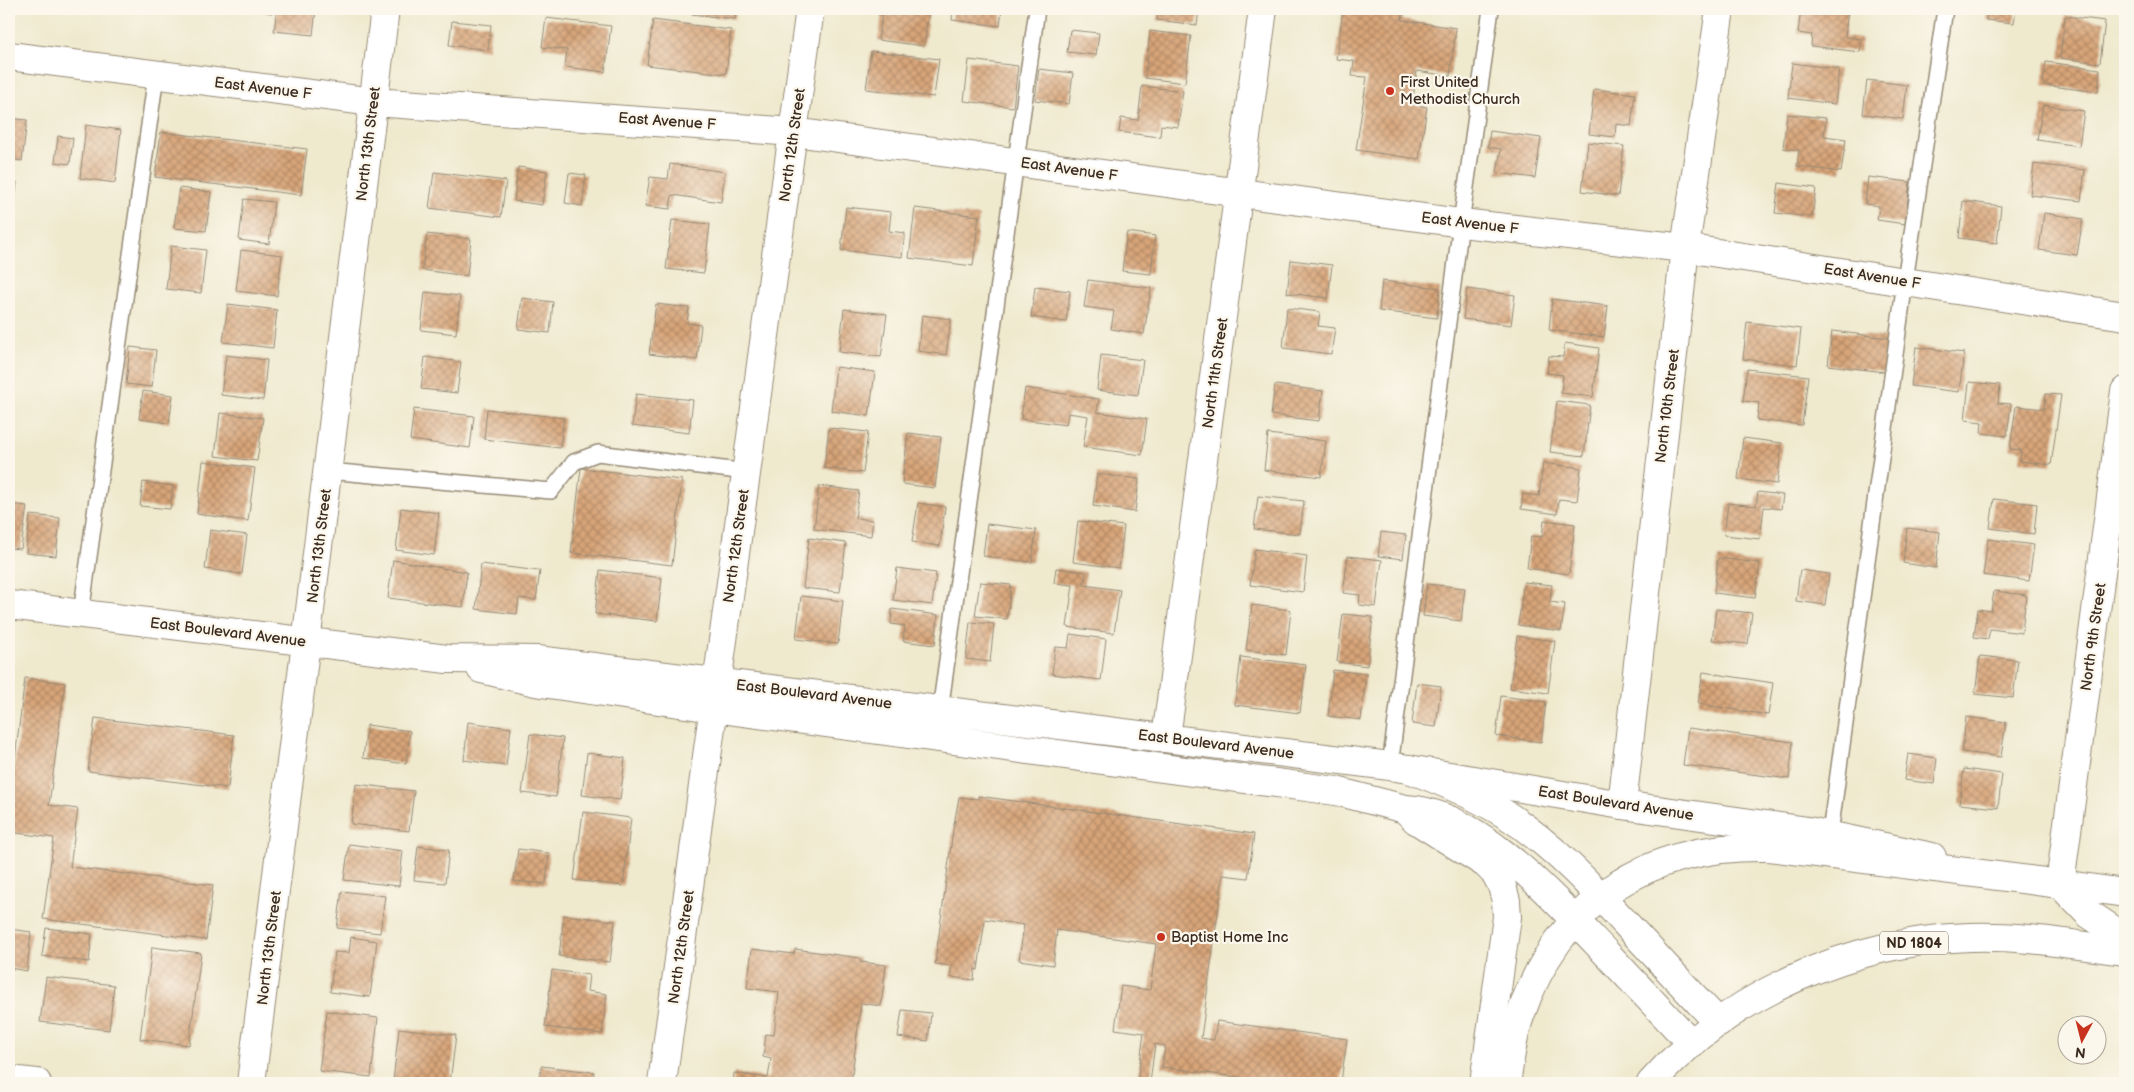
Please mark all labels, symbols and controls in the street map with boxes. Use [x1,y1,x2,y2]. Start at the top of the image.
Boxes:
street label: East Avenue F [213,73,313,104]
place label: First United Methodist Church [1400,73,1520,109]
street label: North 13th Street [352,85,385,202]
marker: First United Methodist Church [1384,85,1396,97]
street label: North 12th Street [775,87,810,203]
street label: East Avenue F [618,109,716,134]
street label: East Avenue F [1019,153,1119,186]
street label: East Avenue F [1420,208,1520,239]
street label: East Avenue F [1822,259,1922,294]
street label: North 11th Street [1198,316,1233,430]
street label: North 10th Street [1651,348,1684,464]
street label: North 13th Street [303,487,336,604]
street label: North 12th Street [719,488,754,604]
street label: North 9th Street [2077,581,2111,692]
street label: East Boulevard Avenue [149,613,307,652]
street label: East Boulevard Avenue [735,675,893,714]
street label: East Boulevard Avenue [1137,725,1295,764]
street label: East Boulevard Avenue [1537,782,1695,825]
street label: North 13th Street [253,889,286,1006]
street label: North 12th Street [664,889,699,1005]
place label: Baptist Home Inc [1171,928,1288,947]
marker: Baptist Home Inc [1155,931,1167,943]
road number: ND 1804 [1880,931,1948,954]
north arrow [2056,1014,2106,1064]
text: N [2074,1043,2087,1061]

